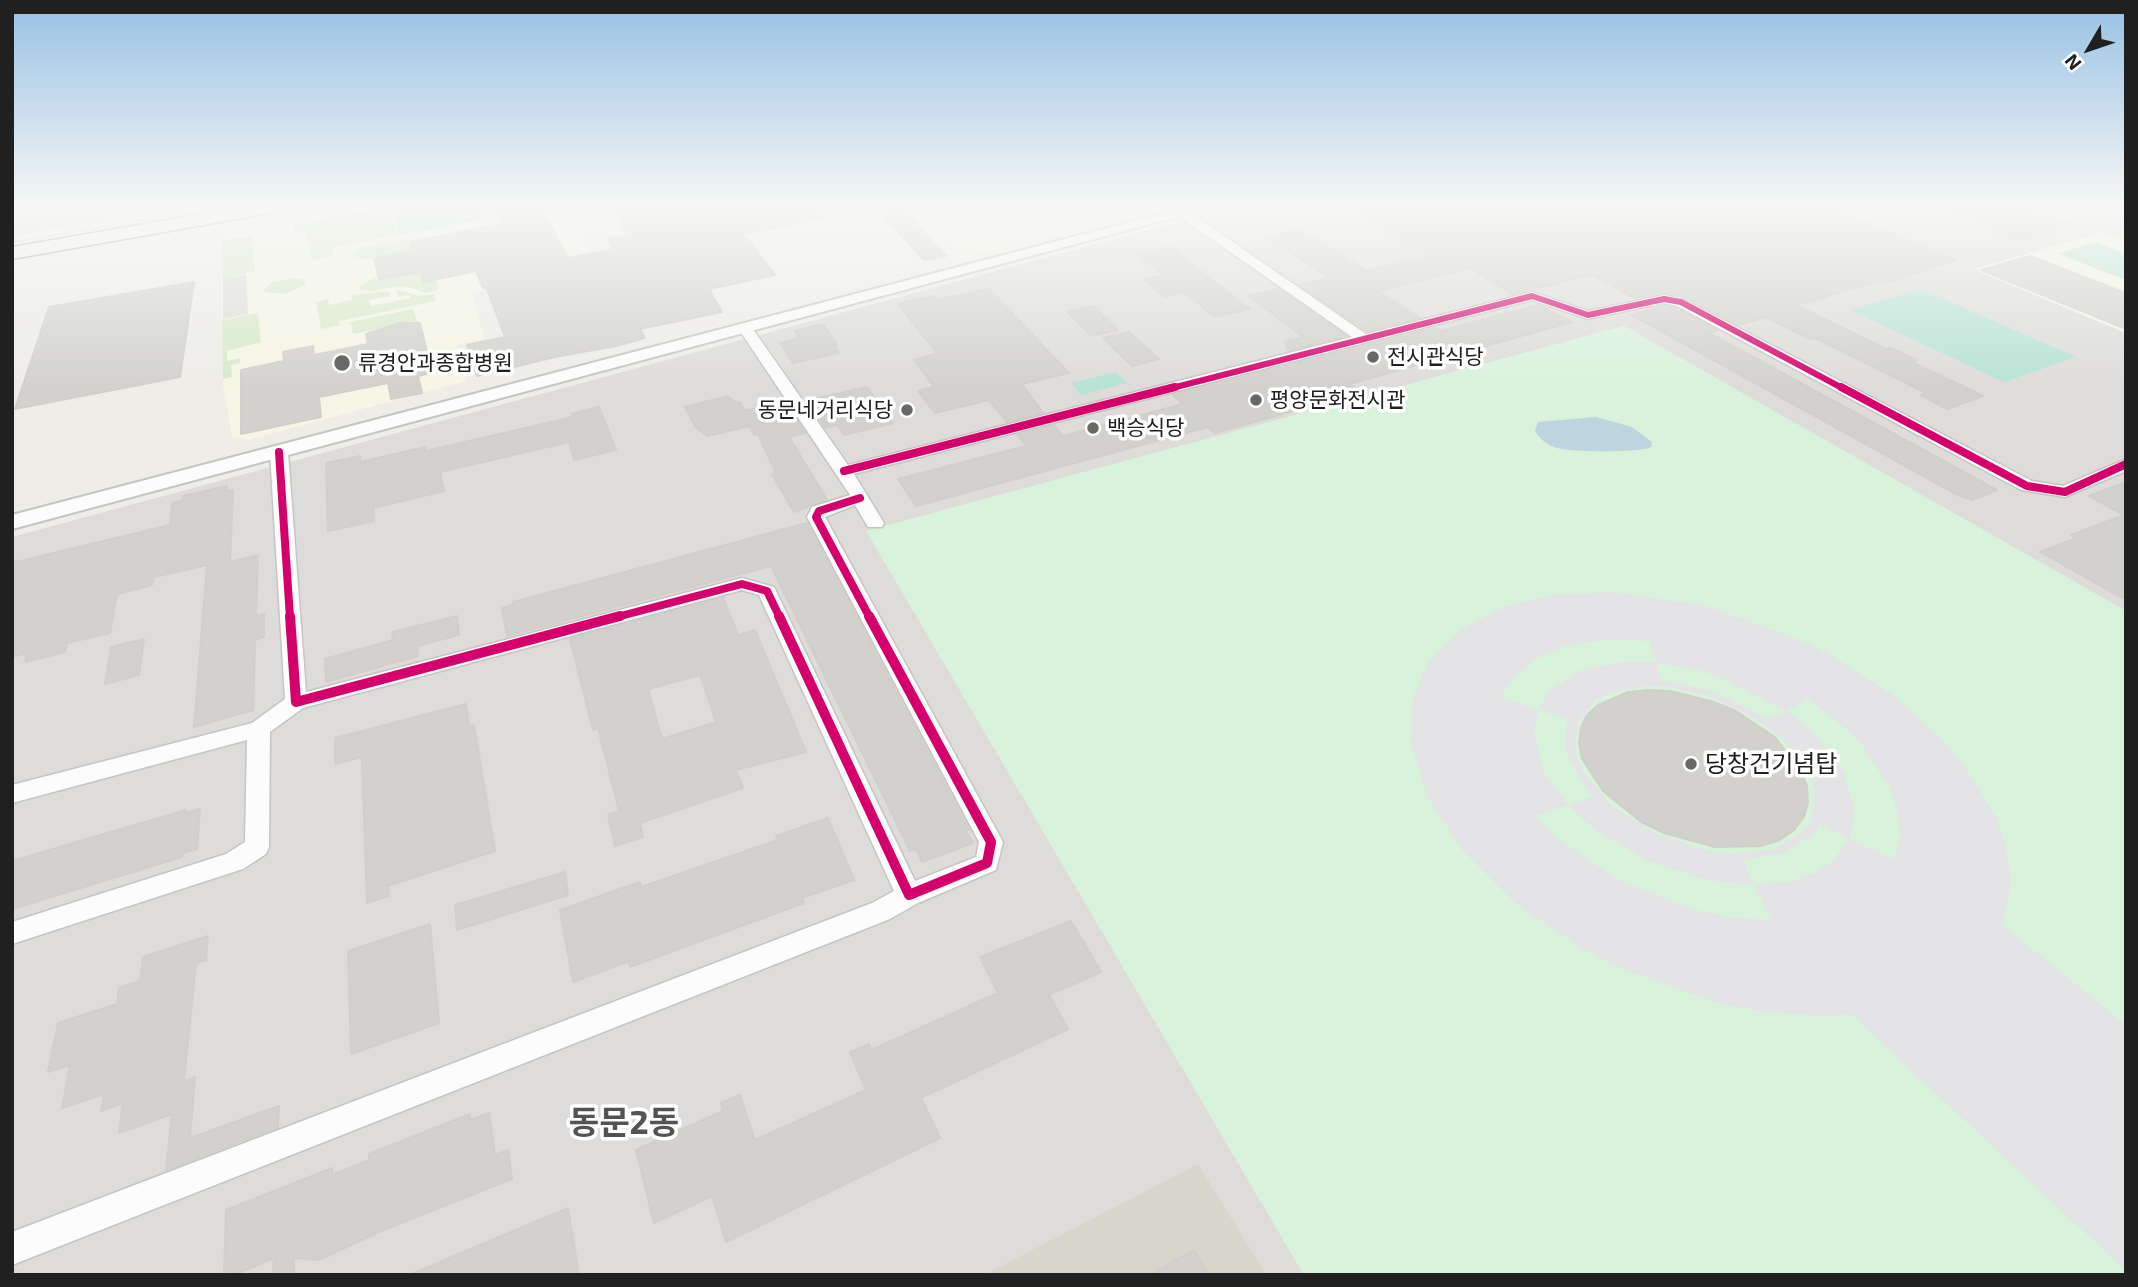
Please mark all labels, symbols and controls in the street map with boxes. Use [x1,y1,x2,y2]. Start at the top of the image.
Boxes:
north arrow [2054,14,2124,84]
text: N [2059,50,2086,75]
place label: 전시관식당 [1387,344,1484,370]
marker: 전시관식당 [1365,349,1381,365]
place label: 류경안과종합병원 [358,350,513,376]
marker: 류경안과종합병원 [332,353,352,373]
place label: 평양문화전시관 [1270,387,1405,413]
marker: 평양문화전시관 [1248,392,1264,408]
place label: 동문네거리식당 [758,397,893,423]
marker: 동문네거리식당 [899,402,915,418]
place label: 백승식당 [1107,415,1184,441]
marker: 백승식당 [1085,420,1101,436]
place label: 당창건기념탑 [1705,750,1837,778]
marker: 당창건기념탑 [1683,756,1699,772]
district label: 동문2동 [569,1103,679,1143]

